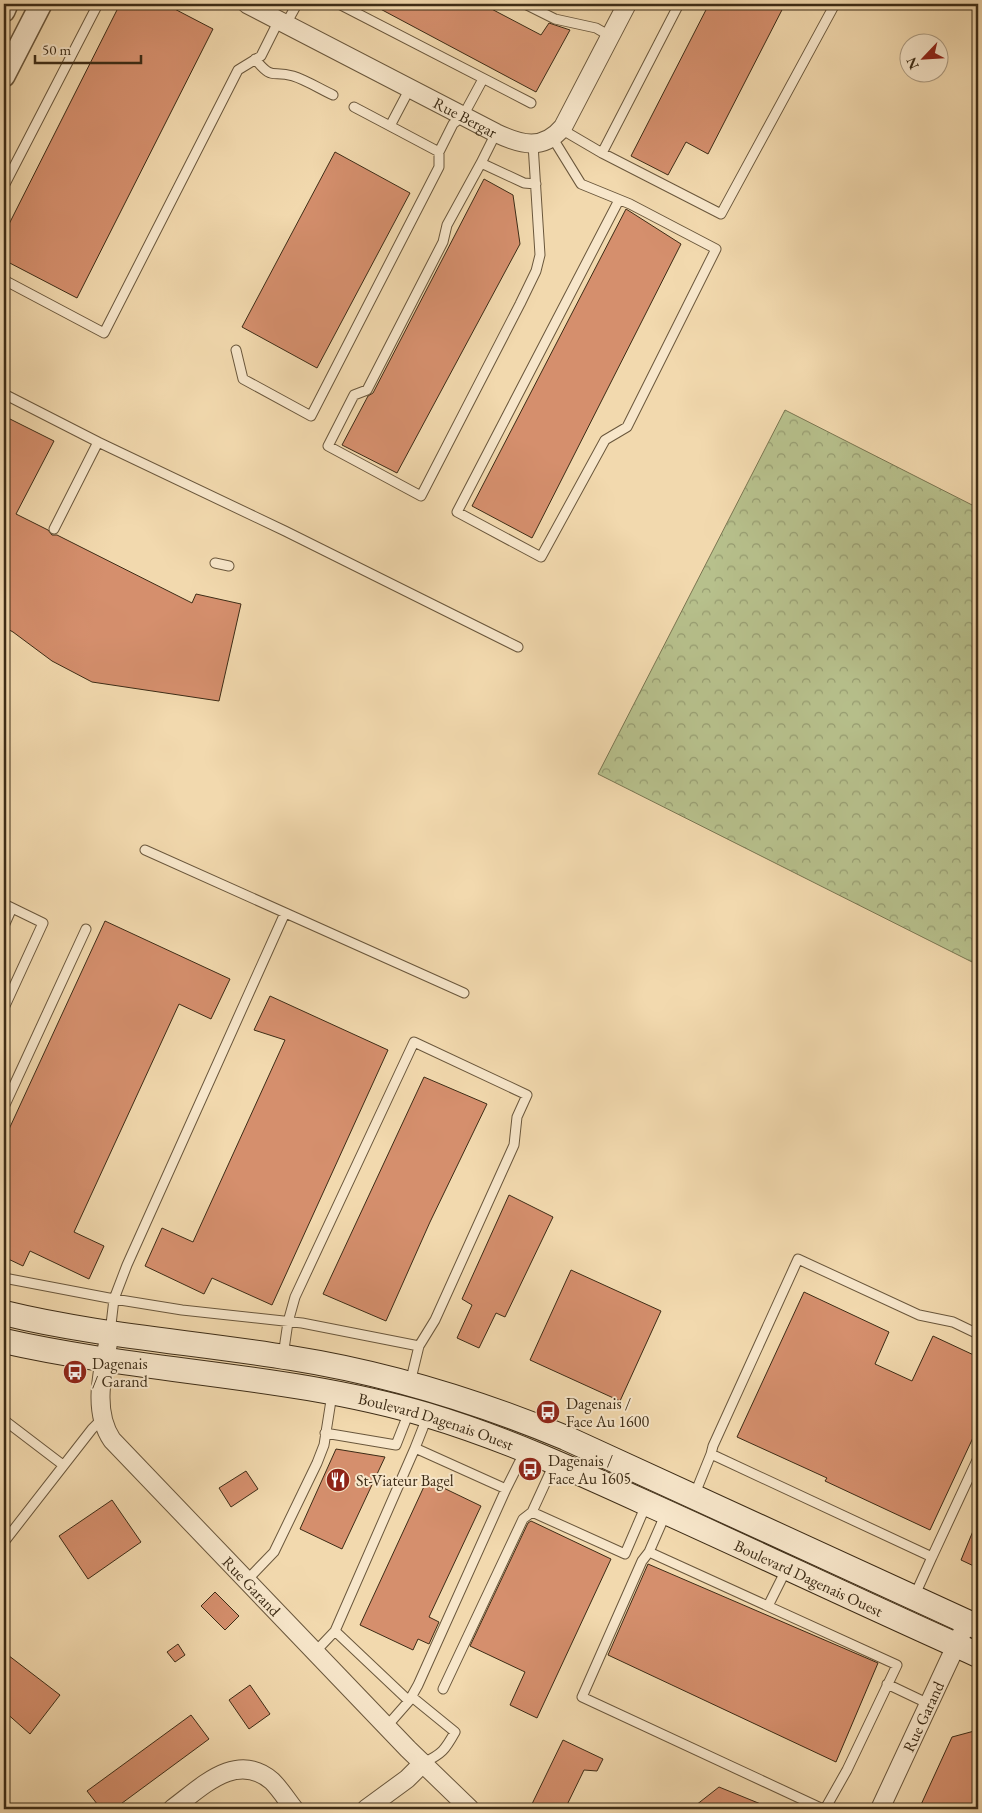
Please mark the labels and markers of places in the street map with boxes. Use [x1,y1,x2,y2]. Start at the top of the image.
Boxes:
place label: Dagenais / Garand [92,1353,149,1392]
bus stop icon: Dagenais / Garand [62,1359,88,1385]
place label: Dagenais / Face Au 1600 [566,1393,649,1432]
bus stop icon: Dagenais / Face Au 1600 [535,1399,561,1425]
place label: Dagenais / Face Au 1605 [548,1450,631,1489]
bus stop icon: Dagenais / Face Au 1605 [517,1456,543,1482]
restaurant icon: St-Viateur Bagel [325,1467,351,1493]
place label: St-Viateur Bagel [356,1470,454,1491]

